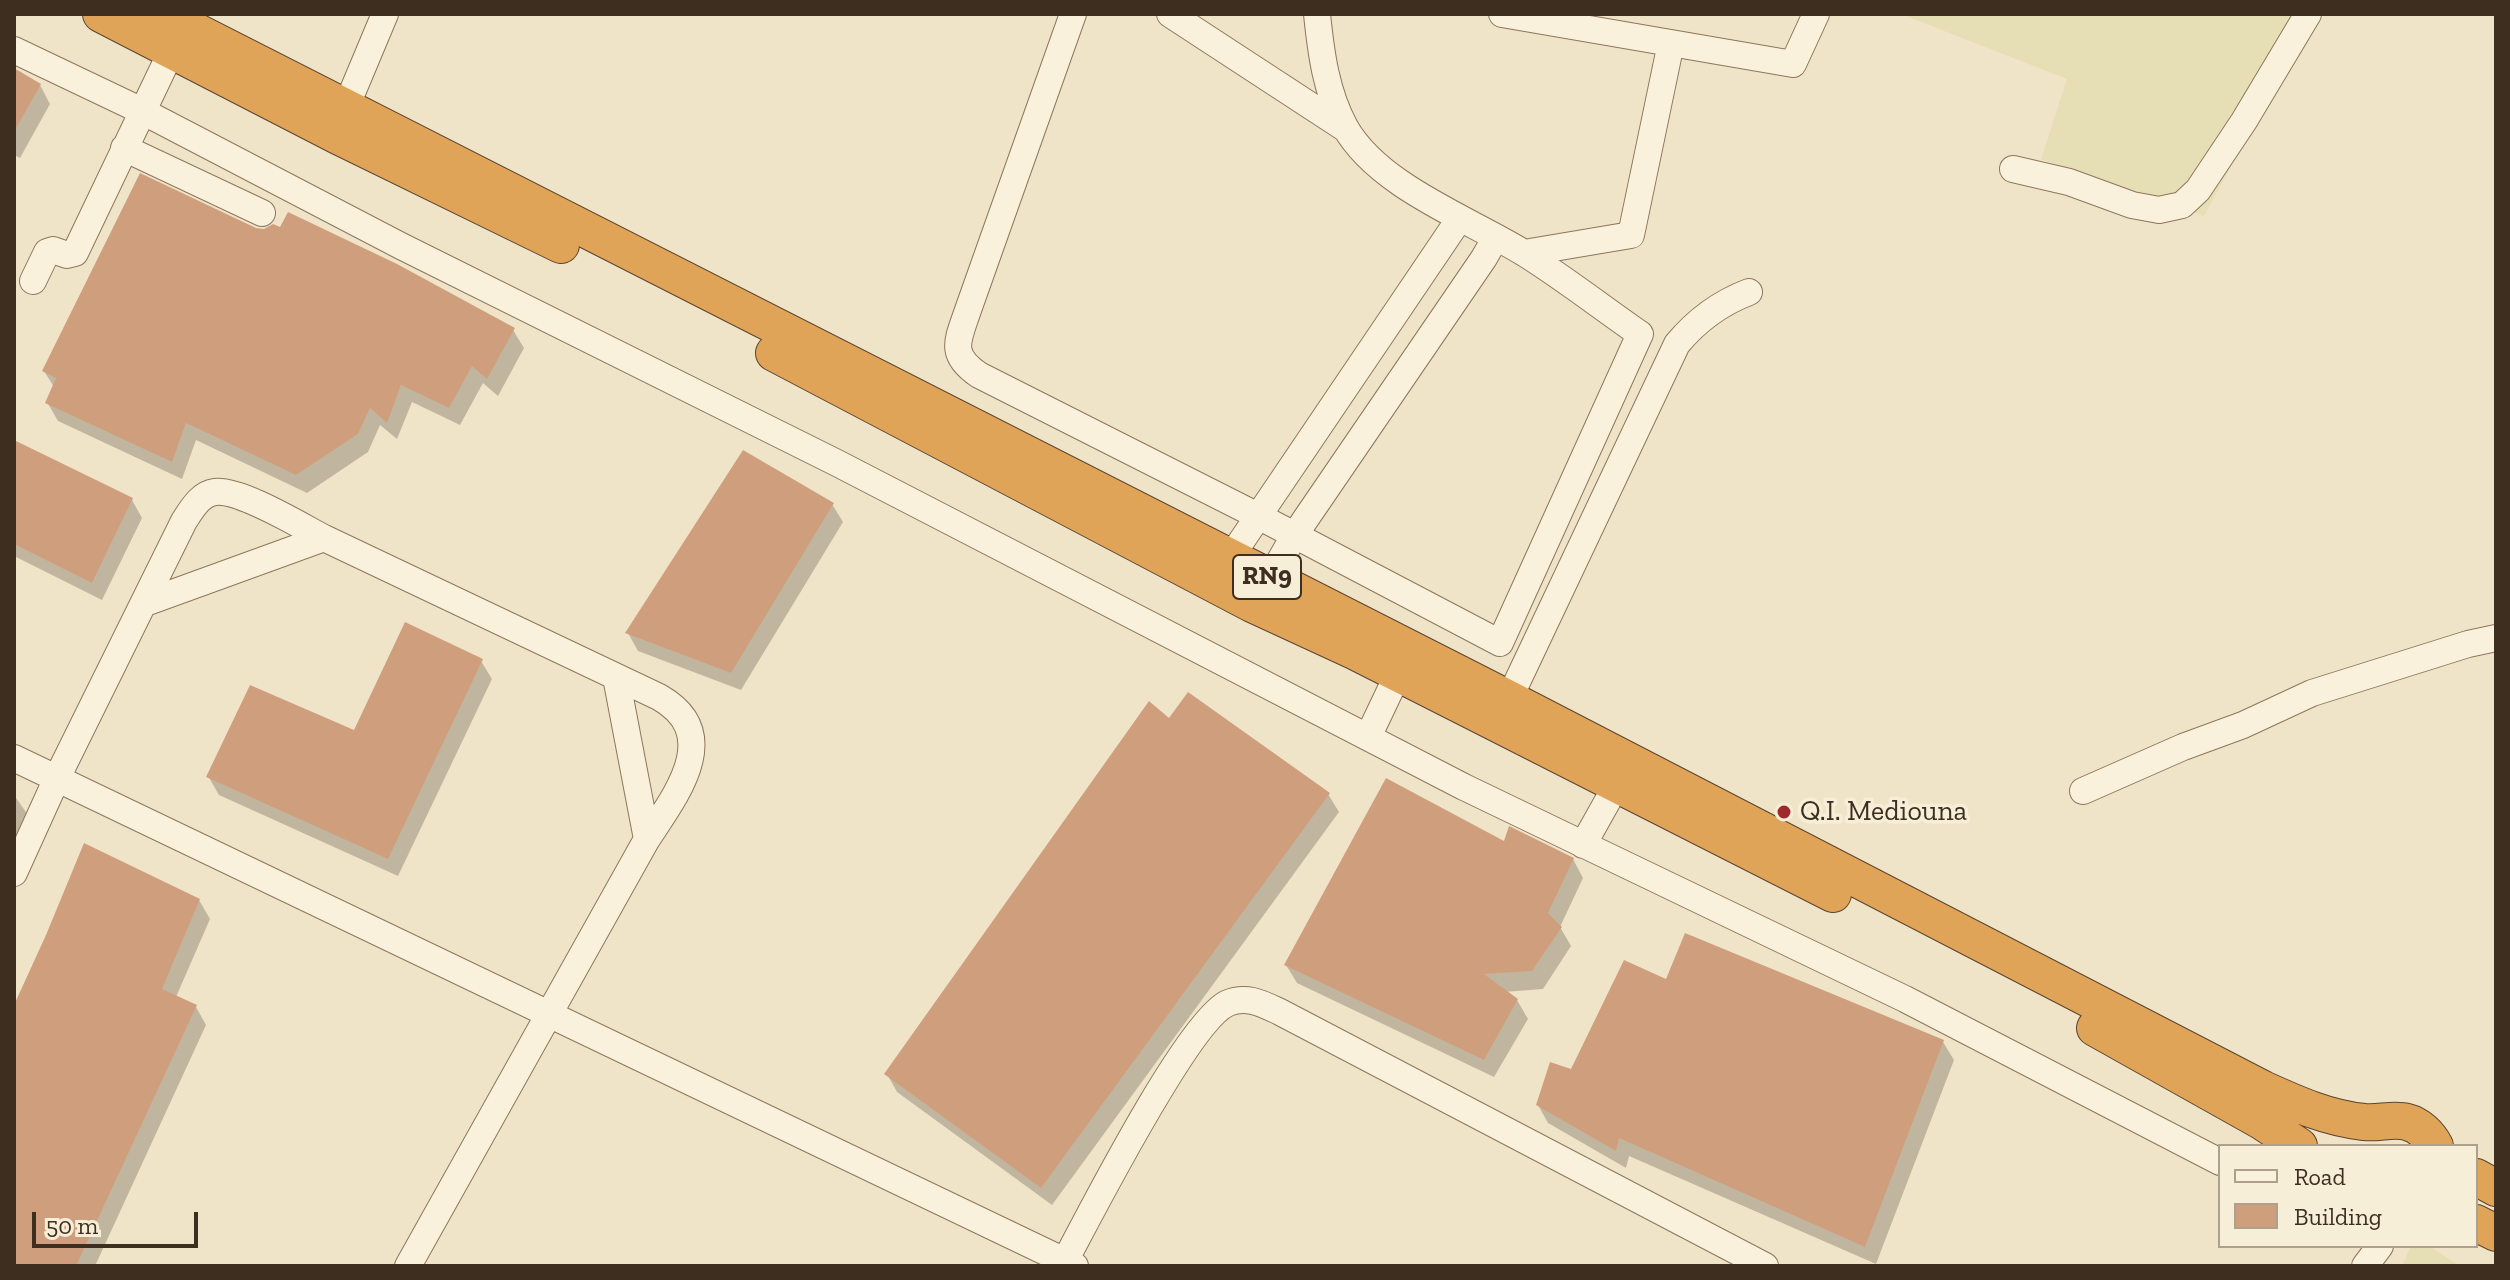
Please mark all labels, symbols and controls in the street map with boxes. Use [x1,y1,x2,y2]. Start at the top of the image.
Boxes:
road number: RN9 [1233,555,1301,599]
place label: Q.I. Mediouna [1800,795,1967,829]
marker: Q.I. Mediouna [1775,803,1793,821]
legend [2218,1144,2478,1248]
text: Road [2294,1162,2346,1191]
scale bar [36,1196,202,1246]
text: Building [2294,1202,2382,1231]
text: 50 m [46,1211,98,1240]

